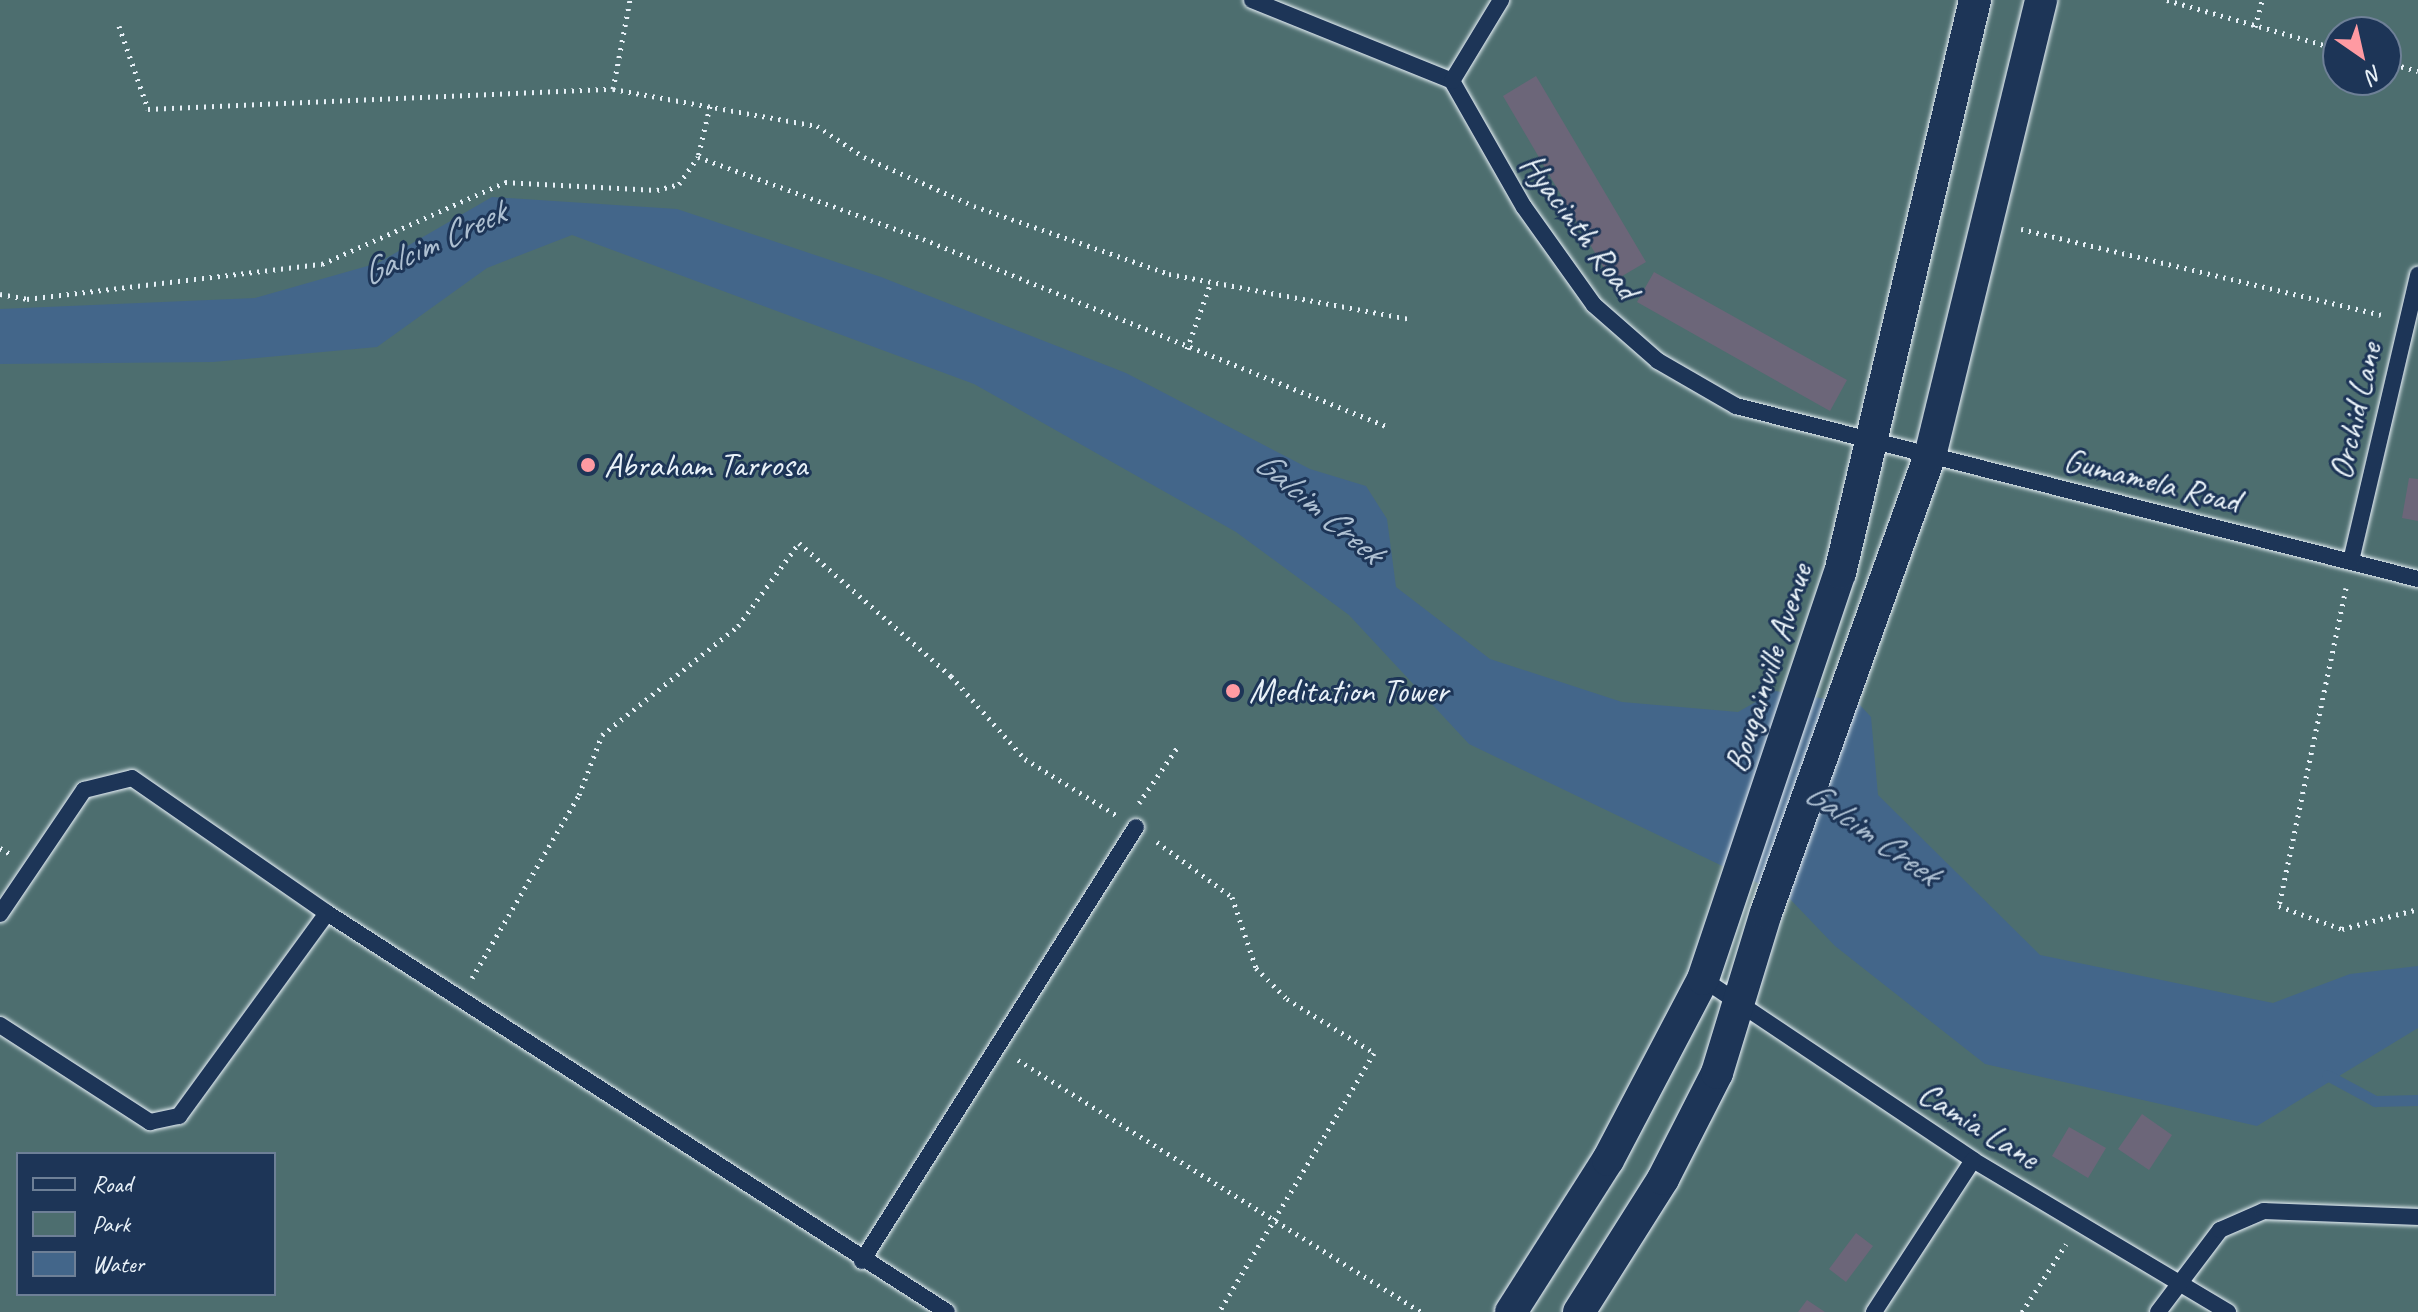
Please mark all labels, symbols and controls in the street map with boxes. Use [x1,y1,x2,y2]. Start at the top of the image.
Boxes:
north arrow [2322,16,2402,96]
text: N [2361,59,2388,90]
street label: Hyacinth Road [1512,145,1648,307]
water label: Galcim Creek [354,191,512,295]
street label: Orchid Lane [2319,338,2391,484]
street label: Gumamela Road [2060,439,2244,521]
water label: Galcim Creek [1246,441,1392,573]
place label: Abraham Tarrosa [604,445,809,485]
marker: Abraham Tarrosa [579,456,597,474]
street label: Bougainville Avenue [1715,559,1821,777]
place label: Meditation Tower [1249,671,1448,711]
marker: Meditation Tower [1224,682,1242,700]
water label: Galcim Creek [1797,771,1947,895]
street label: Camia Lane [1911,1072,2047,1178]
legend [16,1152,276,1296]
text: Road [92,1169,132,1199]
text: Park [92,1209,130,1239]
text: Water [92,1249,144,1279]

